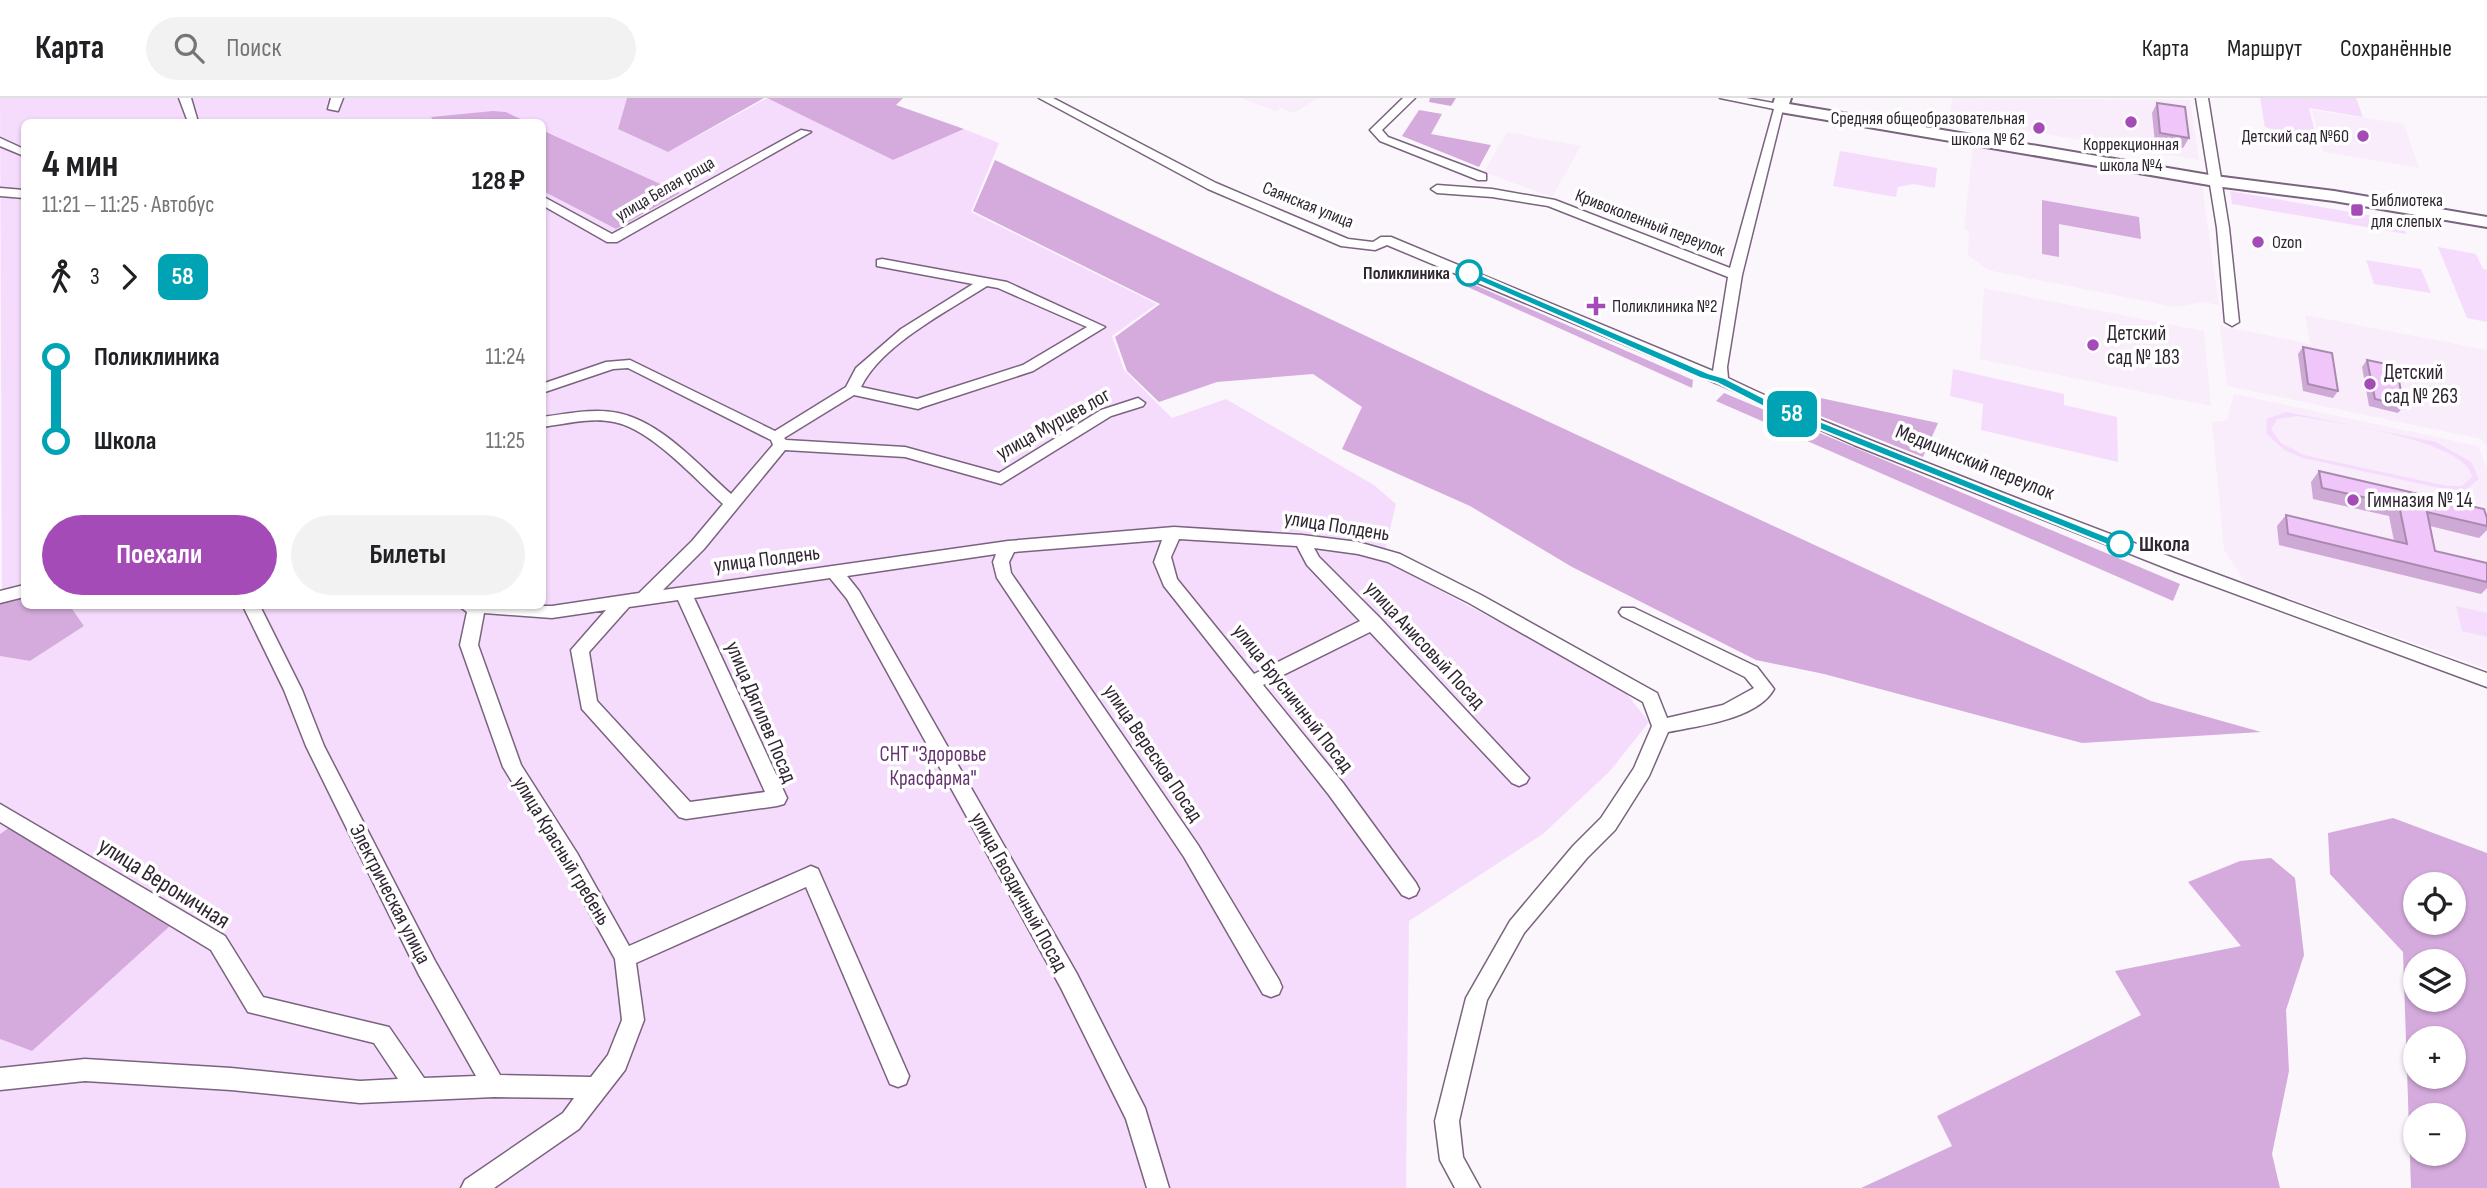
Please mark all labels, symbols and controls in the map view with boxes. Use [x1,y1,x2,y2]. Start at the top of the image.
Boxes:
search box [146,17,636,80]
text: Карта [35,28,104,68]
icon: search [170,29,208,67]
text: Поиск [226,33,281,64]
text: Карта [2142,34,2189,63]
text: Маршрут [2227,34,2302,63]
text: Сохранённые [2340,34,2452,63]
place label: Средняя общеобразовательная школа № 62 [1831,108,2025,150]
marker: Коррекционная школа №4 [2123,114,2139,130]
marker: Средняя общеобразовательная школа № 62 [2031,120,2047,136]
place label: Детский сад №60 [2242,126,2349,147]
marker: Детский сад №60 [2355,128,2371,144]
place label: Коррекционная школа №4 [2083,134,2179,176]
text: 4 мин [42,142,118,187]
street label: улица Белая роща [612,152,718,226]
text: 128 ₽ [472,166,525,197]
street label: Саянская улица [1259,177,1357,233]
street label: Кривоколенный переулок [1572,185,1728,261]
place label: Библиотека для слепых [2371,190,2443,232]
text: 11:21 – 11:25 · Автобус [42,191,215,219]
marker: Библиотека для слепых [2349,202,2365,218]
place label: Ozon [2272,232,2302,253]
marker: Ozon [2250,234,2266,250]
icon: walk [42,258,80,296]
icon: forward [110,258,148,296]
marker: Поликлиника [1456,260,1482,286]
text: 58 [172,262,194,291]
text: 3 [90,263,100,291]
place label: Поликлиника [1363,263,1450,284]
marker: Поликлиника №2 [1586,296,1606,316]
place label: Поликлиника №2 [1612,296,1717,317]
place label: Детский сад № 183 [2107,321,2180,370]
marker: Детский сад № 183 [2085,337,2101,353]
text: Поликлиника [94,342,220,373]
text: 11:24 [486,343,525,371]
place label: Детский сад № 263 [2384,360,2458,409]
marker: Детский сад № 263 [2362,376,2378,392]
street label: улица Мурцев лог [992,382,1114,466]
line badge: 58 [1760,391,1824,437]
text: 58 [1781,399,1803,428]
street label: Медицинский переулок [1892,419,2058,505]
text: Школа [94,426,157,457]
text: 11:25 [486,427,525,455]
place label: Гимназия № 14 [2367,488,2473,513]
marker: Гимназия № 14 [2345,492,2361,508]
street label: улица Полдень [1282,505,1392,547]
button: Поехали [42,515,277,595]
button: Билеты [291,515,525,595]
marker: Школа [2107,531,2133,557]
place label: Школа [2139,532,2189,557]
street label: улица Полдень [713,540,822,578]
street label: улица Анисовый Посад [1360,576,1491,714]
street label: улица Брусничный Посад [1227,619,1359,778]
street label: улица Дягилев Посад [720,638,802,787]
street label: улица Вересков Посад [1098,680,1208,827]
park label: СНТ "Здоровье Красфарма" [880,742,986,791]
street label: улица Красный гребень [508,772,616,930]
street label: улица Гвоздичный Посад [965,808,1073,976]
street label: Электрическая улица [344,820,436,968]
street label: улица Вероничная [93,831,235,935]
map controls [2403,872,2466,1166]
button: locate [2403,872,2466,935]
button: layers [2403,949,2466,1012]
button: + [2403,1026,2466,1089]
button: − [2403,1103,2466,1166]

